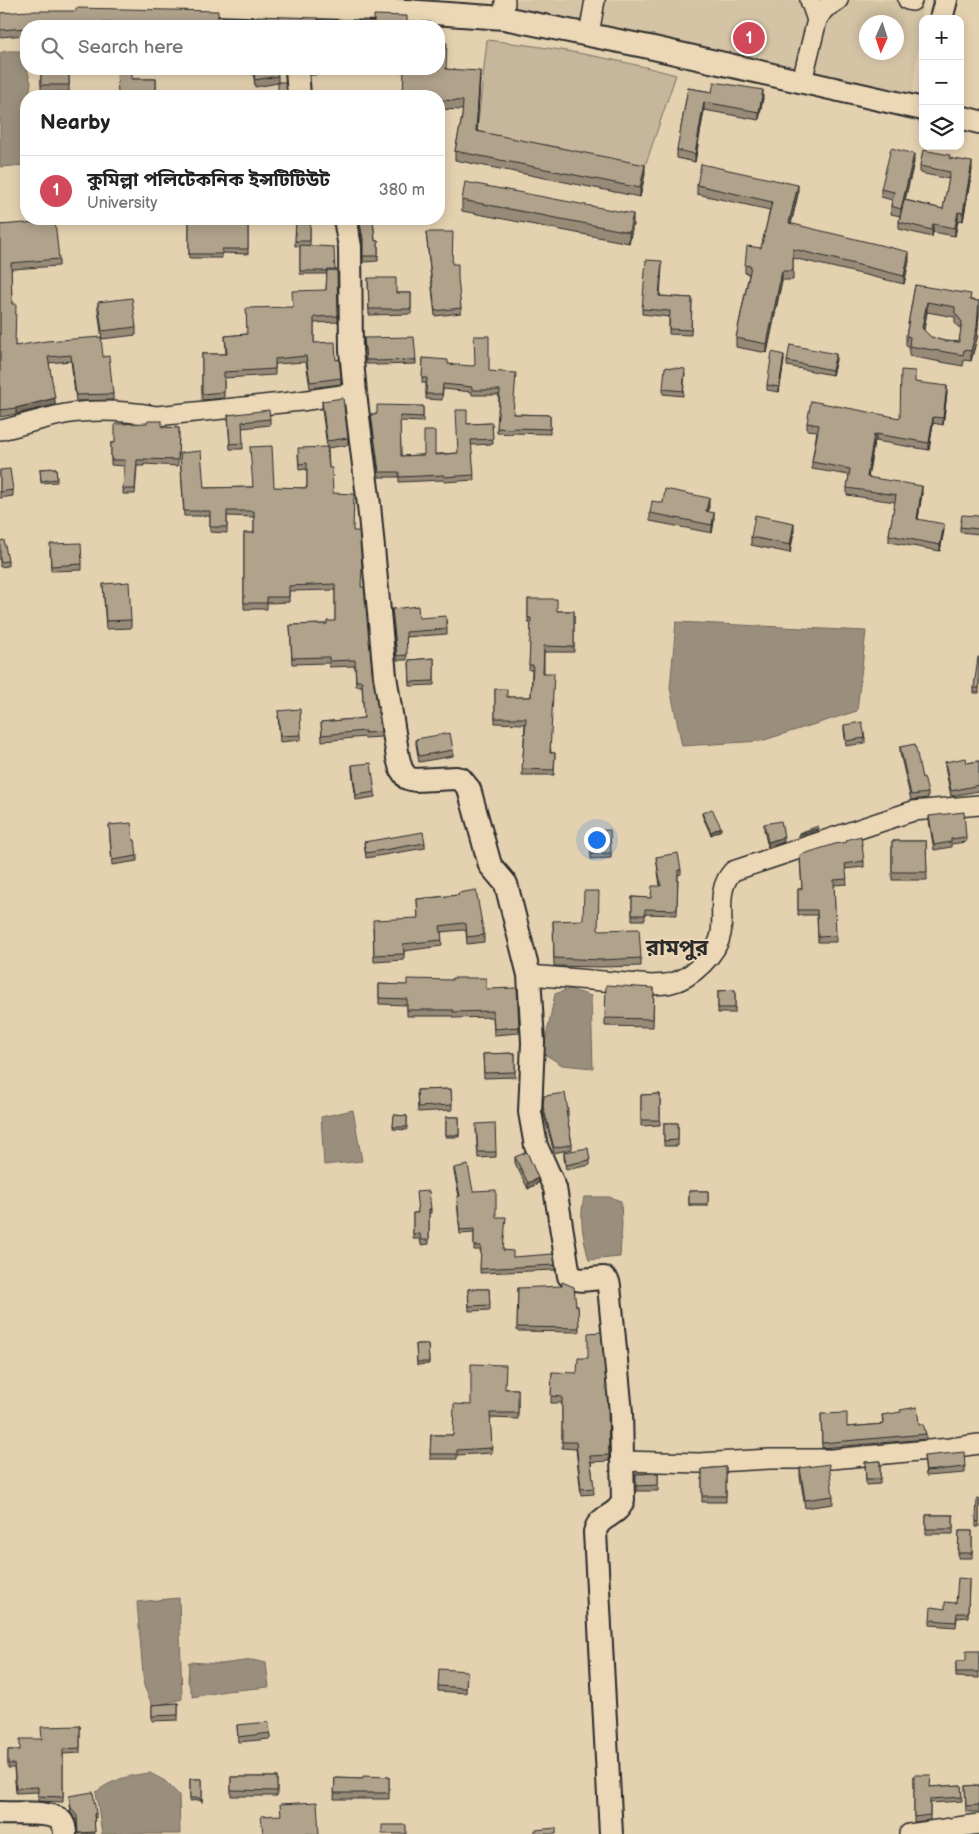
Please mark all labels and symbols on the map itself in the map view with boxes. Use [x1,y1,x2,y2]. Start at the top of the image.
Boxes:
north arrow [859,15,904,60]
pin: 1 [733,19,765,57]
your location [584,827,610,853]
district label: রামপুর [645,935,709,962]

